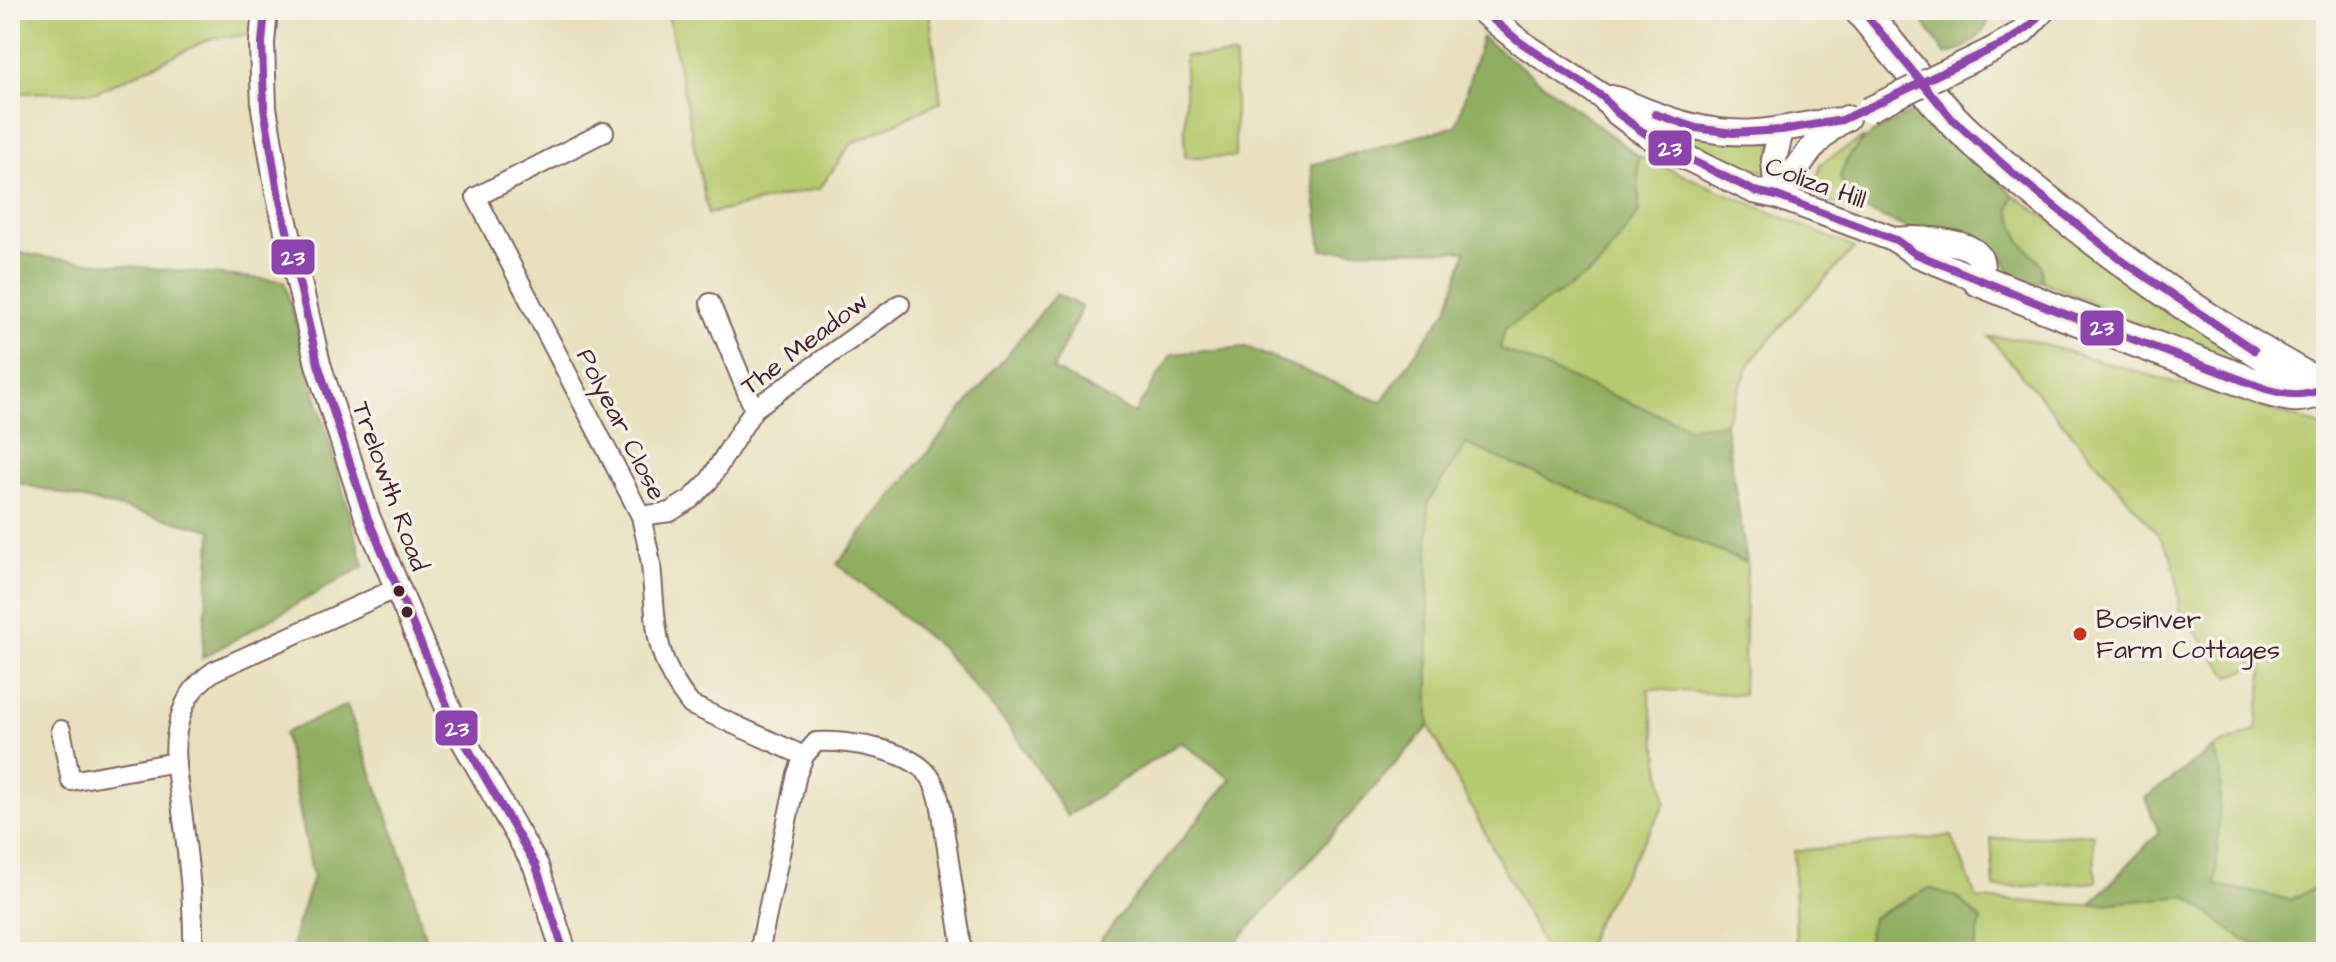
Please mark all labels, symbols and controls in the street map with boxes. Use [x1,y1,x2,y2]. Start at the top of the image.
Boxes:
line badge: 23 [1647,129,1693,167]
text: 23 [1657,134,1683,165]
street label: Coliza Hill [1760,148,1871,218]
line badge: 23 [270,238,316,276]
text: 23 [280,243,306,274]
street label: The Meadow [733,284,876,404]
line badge: 23 [2079,309,2125,347]
text: 23 [2089,313,2115,344]
street label: Polyear Close [566,342,675,507]
street label: Trelowth Road [343,397,437,576]
unlabelled marker [391,583,407,599]
place label: Bosinver Farm Cottages [2096,602,2280,670]
unlabelled marker [399,604,415,620]
marker: Bosinver Farm Cottages [2071,625,2089,643]
line badge: 23 [434,709,479,747]
text: 23 [444,714,470,745]

